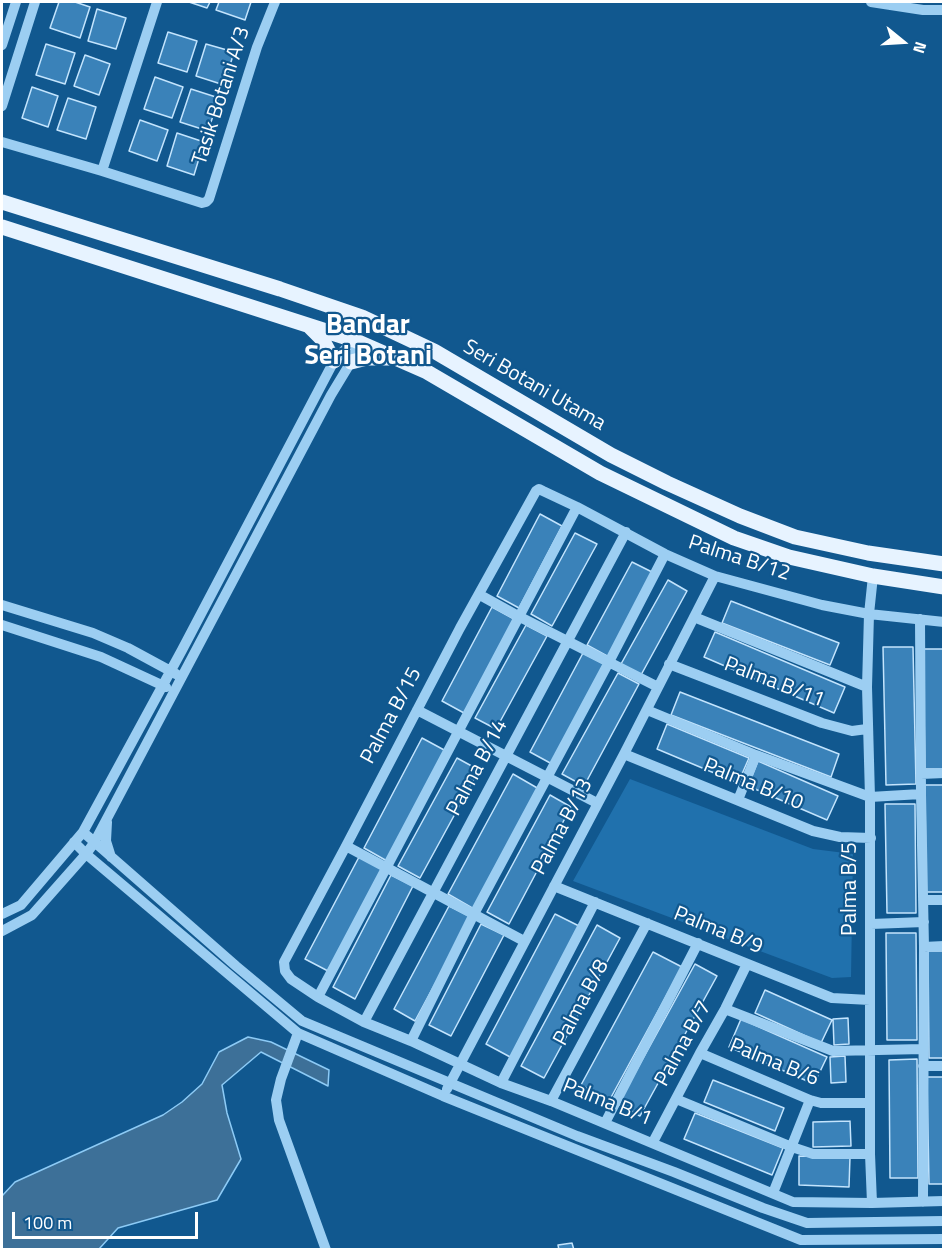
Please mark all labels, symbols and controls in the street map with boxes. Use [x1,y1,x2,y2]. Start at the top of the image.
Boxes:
north arrow [873,12,933,72]
street label: Tasik Botani A/3 [188,24,256,168]
text: N [907,39,933,57]
district label: Bandar Seri Botani [304,310,432,373]
street label: Seri Botani Utama [458,335,610,437]
street label: Palma B/12 [685,531,793,587]
street label: Palma B/11 [720,652,828,714]
street label: Palma B/15 [356,663,428,769]
street label: Palma B/14 [442,715,514,821]
street label: Palma B/10 [699,754,807,816]
street label: Palma B/13 [527,774,599,880]
street label: Palma B/5 [838,842,864,936]
street label: Palma B/9 [670,902,766,960]
street label: Palma B/8 [549,956,615,1050]
street label: Palma B/7 [650,997,718,1091]
street label: Palma B/6 [726,1034,822,1092]
street label: Palma B/1 [559,1074,655,1132]
scale bar [15,1200,201,1238]
text: 100 m [23,1209,72,1236]

